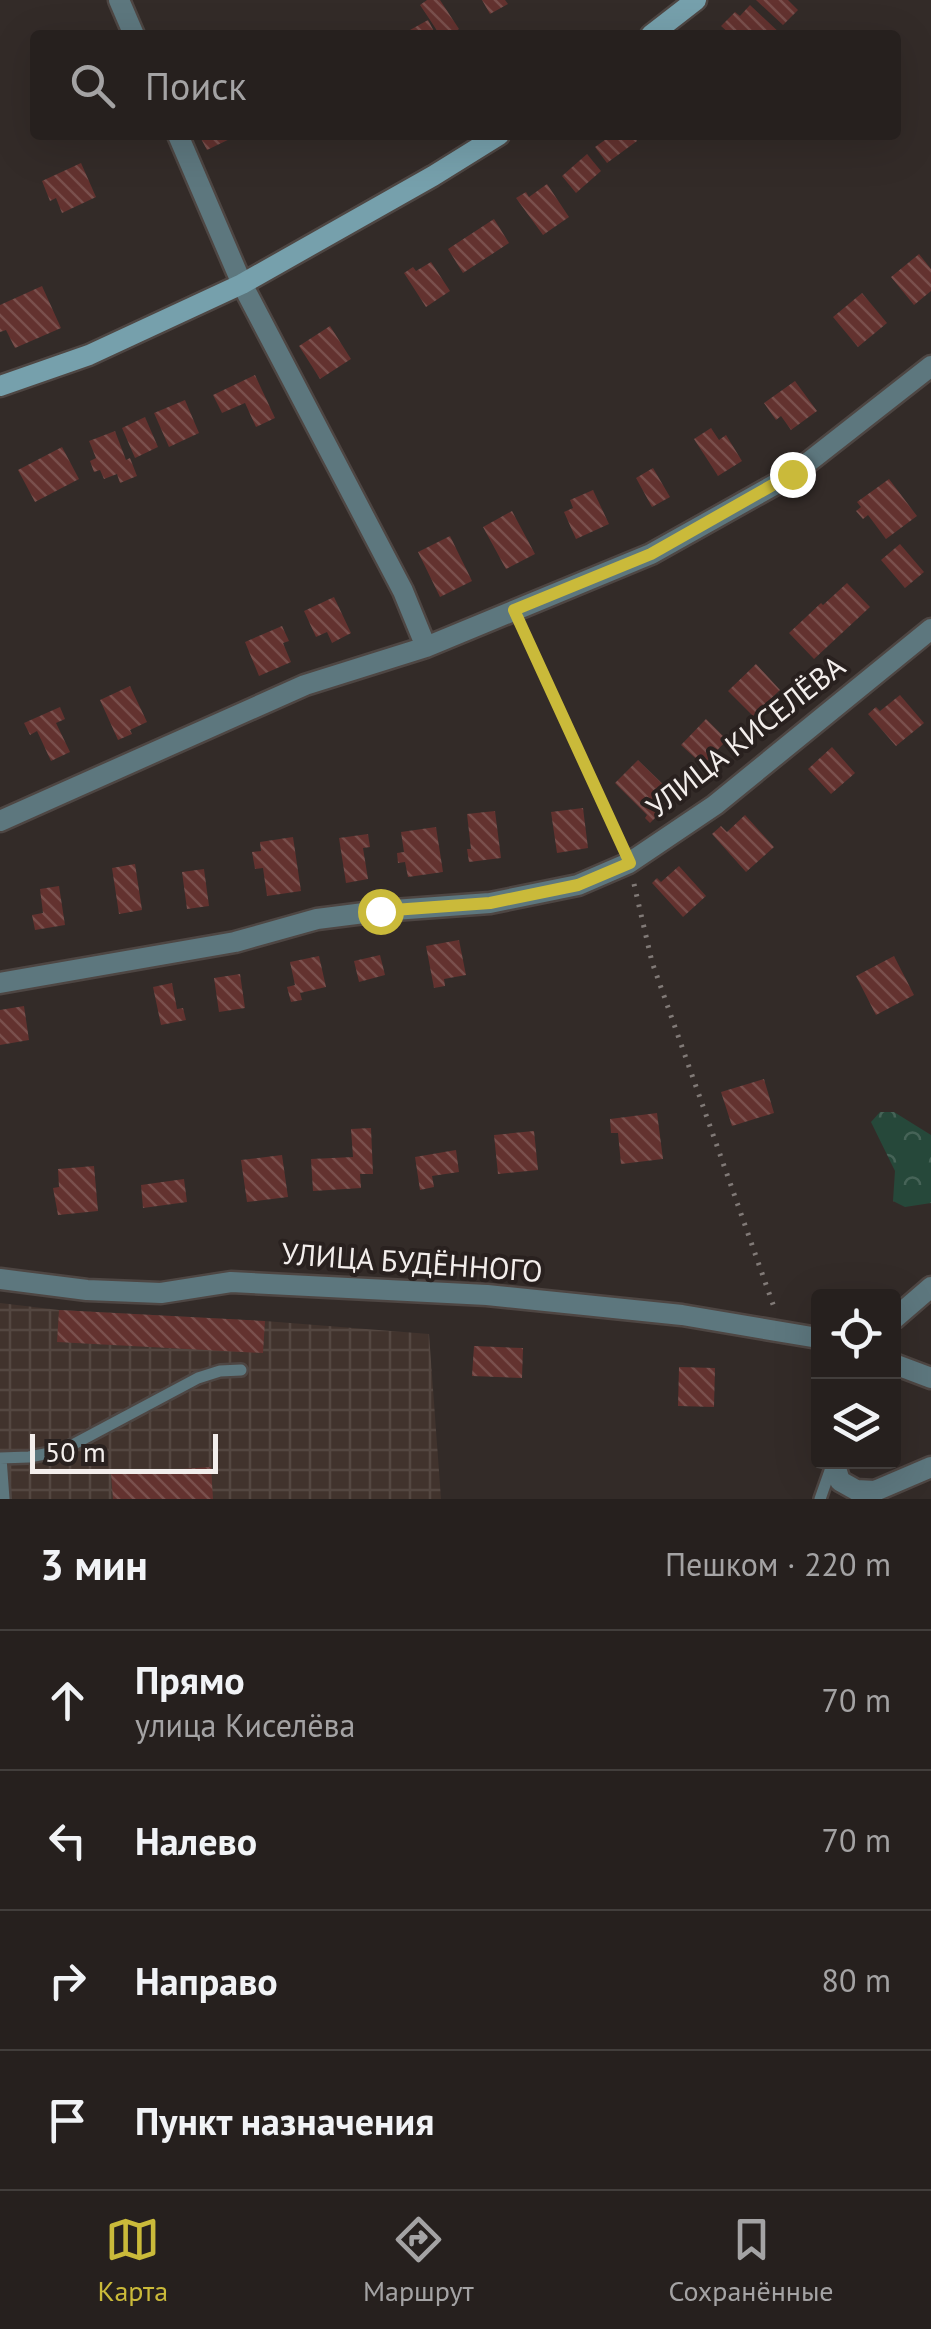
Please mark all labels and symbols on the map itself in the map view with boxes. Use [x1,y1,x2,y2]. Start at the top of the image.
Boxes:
route end [770,452,816,498]
street label: УЛИЦА КИСЕЛЁВА [638,646,853,826]
route start [358,889,404,935]
street label: УЛИЦА БУДЁННОГО [280,1233,544,1290]
scale bar [30,1429,218,1474]

